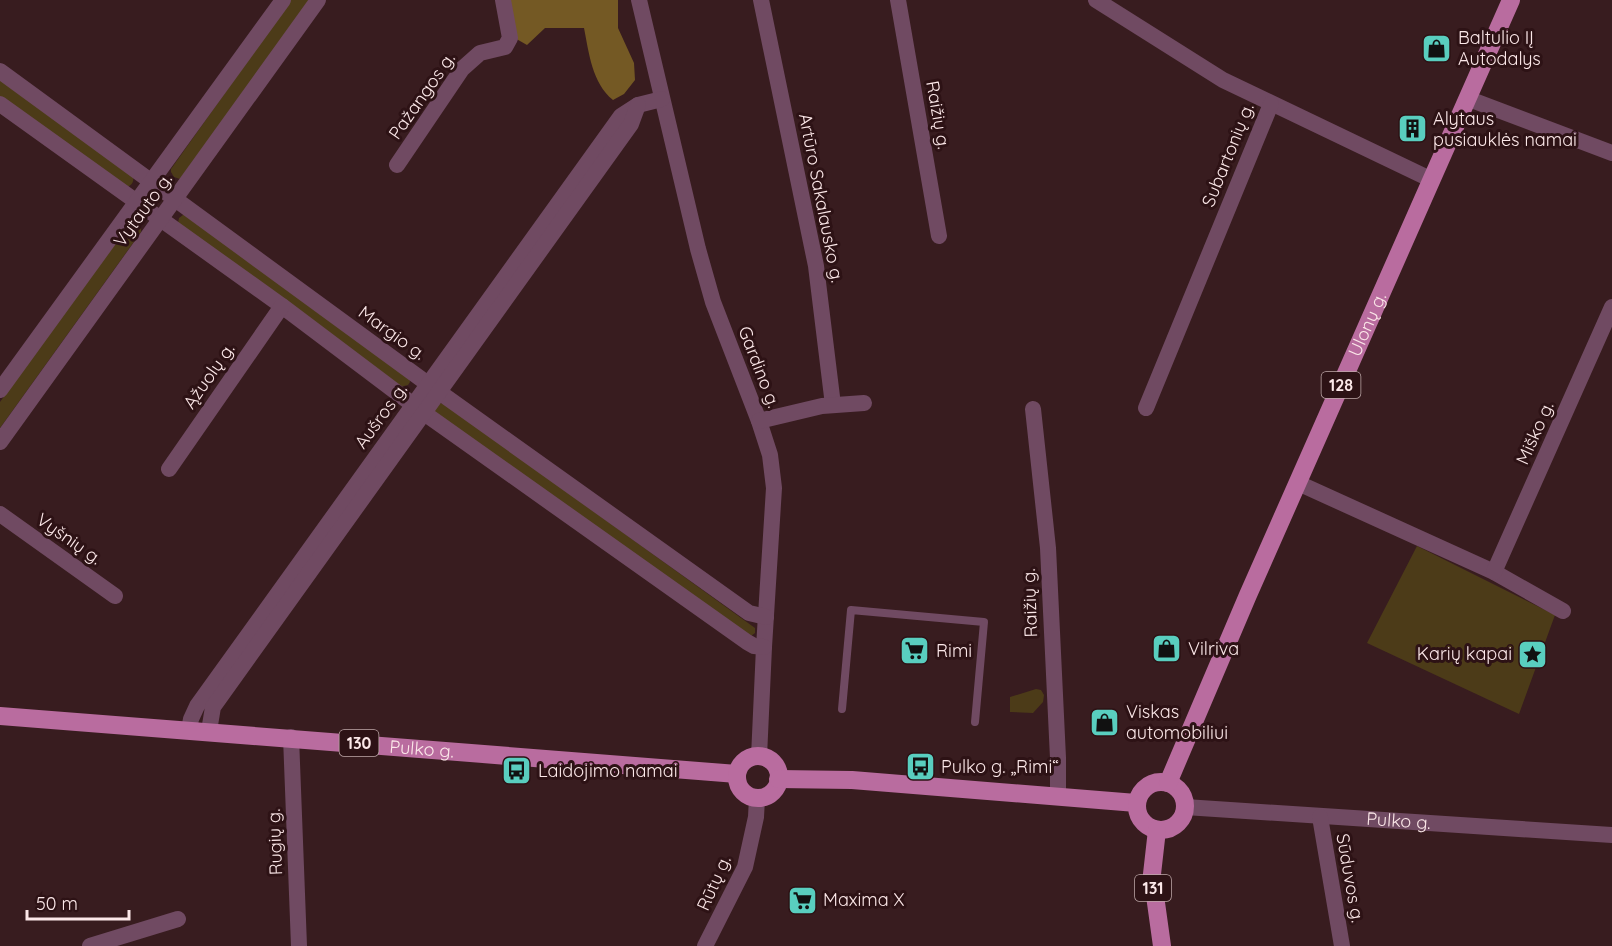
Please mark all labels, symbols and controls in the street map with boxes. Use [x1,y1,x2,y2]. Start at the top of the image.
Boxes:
place label: Baltulio IĮ Autodalys [1458,26,1541,70]
shop icon: Baltulio IĮ Autodalys [1421,32,1453,64]
street label: Pažangos g. [383,48,460,144]
street label: Raižių g. [921,79,956,151]
street label: Subartonių g. [1196,100,1259,210]
place label: Alytaus pusiauklės namai [1433,107,1577,151]
street label: Artūro Sakalausko g. [794,111,849,284]
building icon: Alytaus pusiauklės namai [1396,113,1428,145]
street label: Vytauto g. [108,168,177,251]
street label: Ulonų g. [1343,289,1391,360]
street label: Margio g. [354,300,431,365]
street label: Gardino g. [733,323,786,411]
street label: Ąžuolų g. [178,338,240,413]
road number: 128 [1322,372,1360,398]
street label: Aušros g. [349,378,412,453]
street label: Miško g. [1510,398,1559,468]
street label: Vyšnių g. [32,508,106,569]
street label: Raižių g. [1017,568,1042,638]
shop icon: Vilriva [1151,633,1183,665]
supermarket icon: Rimi [899,635,931,667]
place label: Vilriva [1188,637,1239,660]
place icon: Karių kapai [1517,638,1549,670]
place label: Rimi [936,639,972,662]
place label: Karių kapai [1417,642,1512,665]
place label: Viskas automobiliui [1126,700,1228,744]
shop icon: Viskas automobiliui [1089,706,1121,738]
road number: 130 [340,730,378,756]
street label: Pulko g. [389,735,455,763]
bus stop icon: Pulko g. „Rimi“ [904,751,936,783]
bus stop icon: Laidojimo namai [501,755,533,787]
place label: Pulko g. „Rimi“ [941,755,1059,778]
place label: Laidojimo namai [538,759,678,782]
street label: Pulko g. [1366,807,1432,834]
street label: Rugių g. [262,808,287,876]
street label: Sūduvos g. [1331,832,1370,924]
street label: Rūtų g. [691,852,736,914]
road number: 131 [1135,875,1171,901]
scale bar [27,883,129,921]
supermarket icon: Maxima X [786,884,818,916]
place label: Maxima X [823,888,905,911]
text: 50 m [36,892,78,915]

